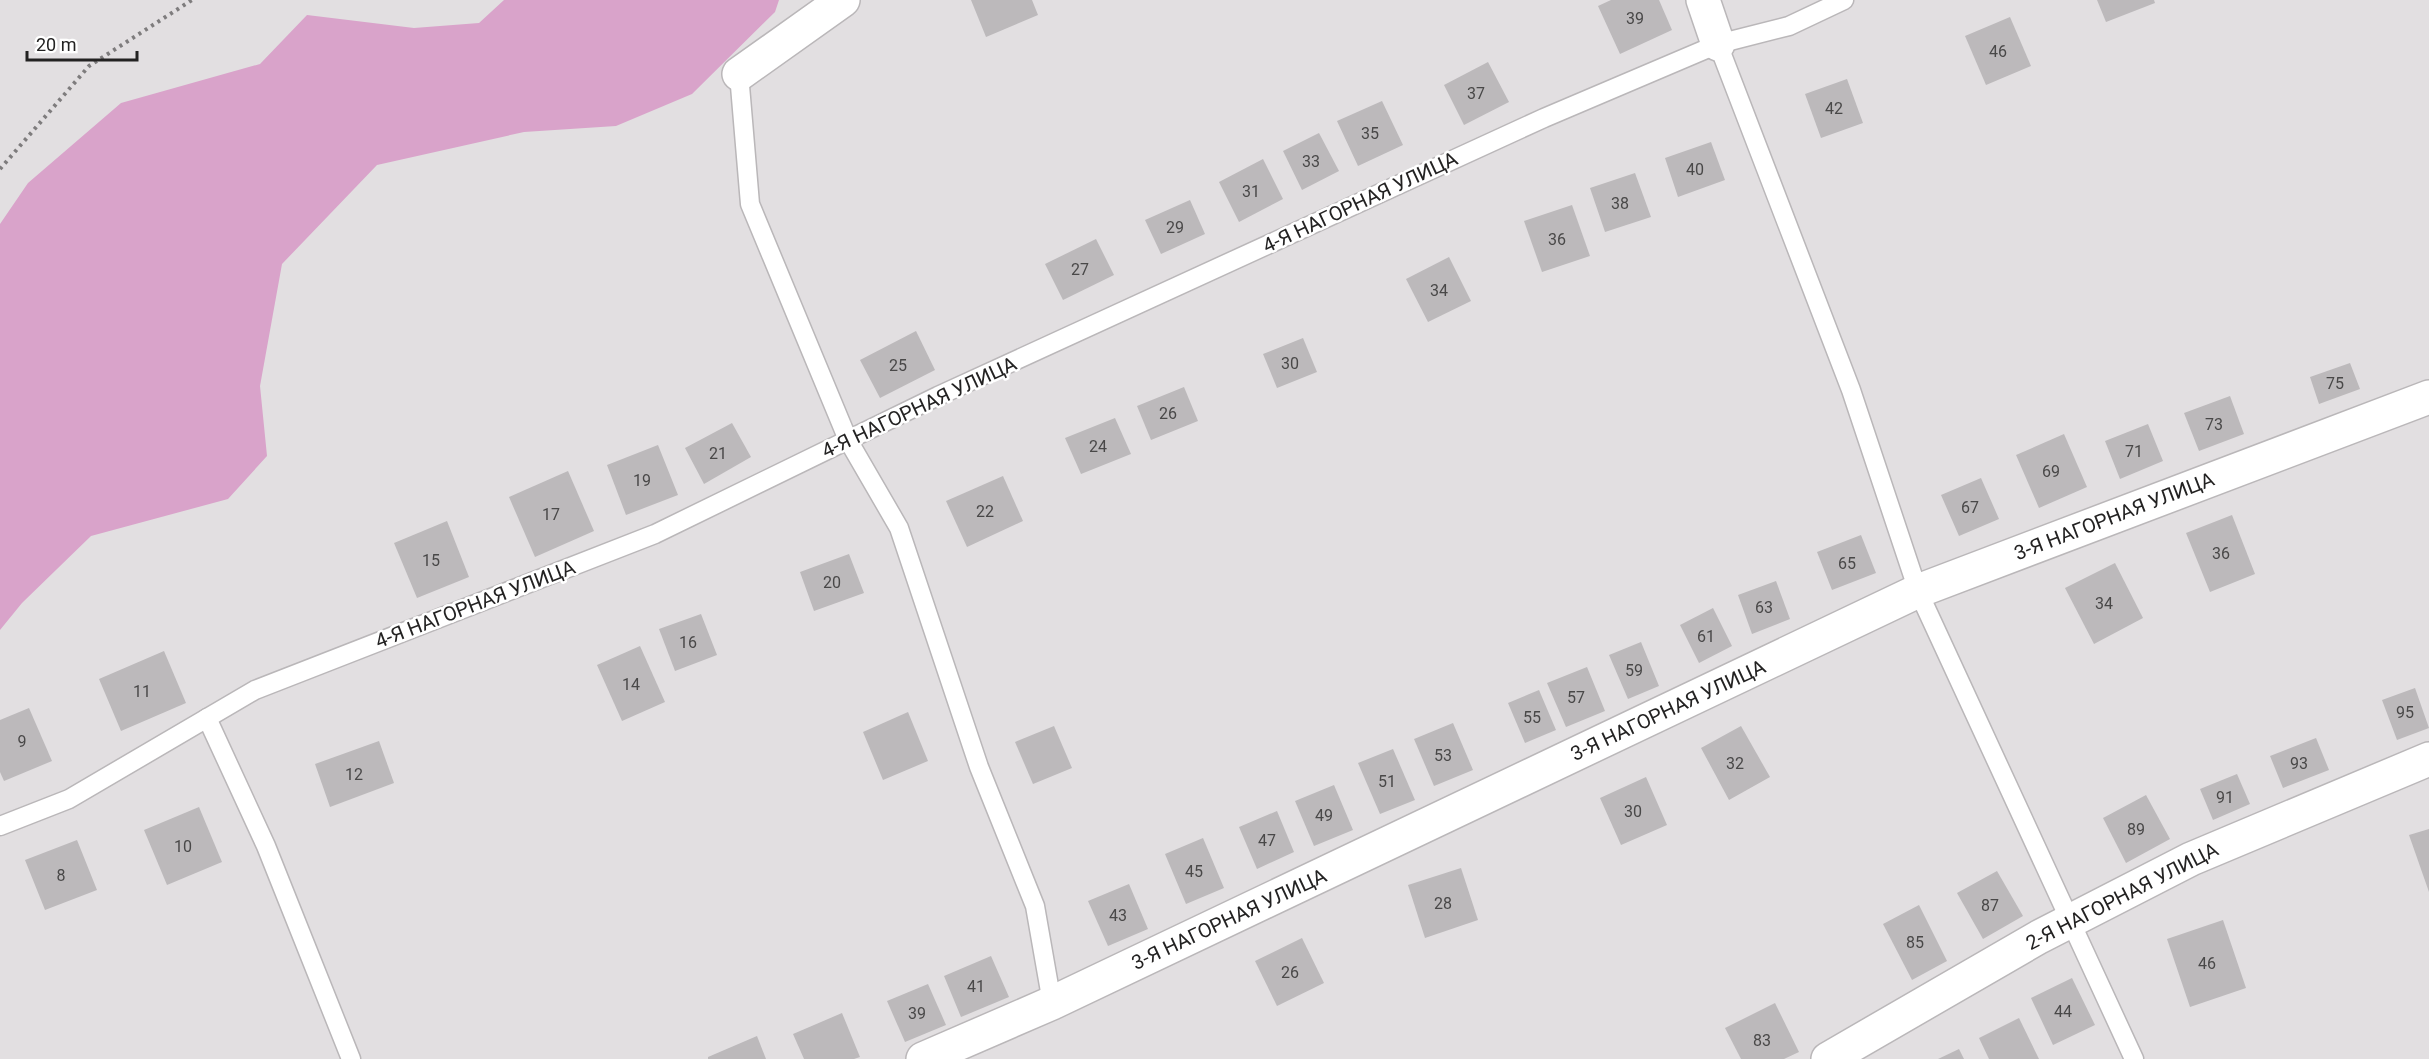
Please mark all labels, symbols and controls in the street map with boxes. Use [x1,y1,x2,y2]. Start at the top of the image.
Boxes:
house number: 39 [1626,9,1644,28]
scale bar [27,24,136,62]
text: 20 m [36,34,76,55]
house number: 46 [1989,42,2007,61]
house number: 37 [1467,84,1485,103]
house number: 42 [1825,99,1843,118]
house number: 35 [1361,124,1379,143]
street label: 4-Я НАГОРНАЯ УЛИЦА [1259,146,1461,258]
house number: 33 [1302,152,1320,171]
house number: 40 [1686,160,1704,179]
house number: 31 [1242,182,1260,201]
house number: 38 [1611,194,1629,213]
house number: 29 [1166,218,1184,237]
house number: 36 [1548,230,1566,249]
house number: 27 [1071,260,1089,279]
house number: 34 [1430,281,1448,300]
street label: 4-Я НАГОРНАЯ УЛИЦА [818,351,1020,463]
house number: 30 [1281,354,1299,373]
house number: 25 [889,356,907,375]
house number: 75 [2326,374,2344,393]
house number: 26 [1159,404,1177,423]
house number: 73 [2205,415,2223,434]
house number: 24 [1089,437,1107,456]
house number: 71 [2125,442,2143,461]
house number: 21 [709,444,727,463]
house number: 69 [2042,462,2060,481]
street label: 3-Я НАГОРНАЯ УЛИЦА [2011,467,2217,565]
house number: 19 [633,471,651,490]
house number: 67 [1961,498,1979,517]
house number: 22 [976,502,994,521]
house number: 17 [542,505,560,524]
house number: 36 [2212,544,2230,563]
house number: 15 [422,551,440,570]
house number: 65 [1838,554,1856,573]
street label: 4-Я НАГОРНАЯ УЛИЦА [372,555,578,653]
house number: 20 [823,573,841,592]
house number: 34 [2095,594,2113,613]
house number: 63 [1755,598,1773,617]
house number: 61 [1697,627,1715,646]
house number: 16 [679,633,697,652]
street label: 3-Я НАГОРНАЯ УЛИЦА [1567,654,1769,766]
house number: 59 [1625,661,1643,680]
house number: 14 [622,675,640,694]
house number: 11 [133,682,151,701]
house number: 57 [1567,688,1585,707]
house number: 95 [2396,703,2414,722]
house number: 55 [1523,708,1541,727]
house number: 9 [18,732,27,751]
house number: 53 [1434,746,1452,765]
house number: 32 [1726,754,1744,773]
house number: 93 [2290,754,2308,773]
house number: 12 [345,765,363,784]
house number: 51 [1378,772,1396,791]
house number: 91 [2216,788,2234,807]
house number: 30 [1624,802,1642,821]
house number: 49 [1315,806,1333,825]
house number: 89 [2127,820,2145,839]
house number: 47 [1258,831,1276,850]
house number: 10 [174,837,192,856]
street label: 2-Я НАГОРНАЯ УЛИЦА [2022,837,2222,955]
house number: 45 [1185,862,1203,881]
street label: 3-Я НАГОРНАЯ УЛИЦА [1128,863,1330,975]
house number: 8 [57,866,66,885]
house number: 28 [1434,894,1452,913]
house number: 87 [1981,896,1999,915]
house number: 43 [1109,906,1127,925]
house number: 85 [1906,933,1924,952]
house number: 46 [2198,954,2216,973]
house number: 26 [1281,963,1299,982]
house number: 41 [967,977,985,996]
house number: 44 [2054,1002,2072,1021]
house number: 39 [908,1004,926,1023]
house number: 83 [1753,1031,1771,1050]

